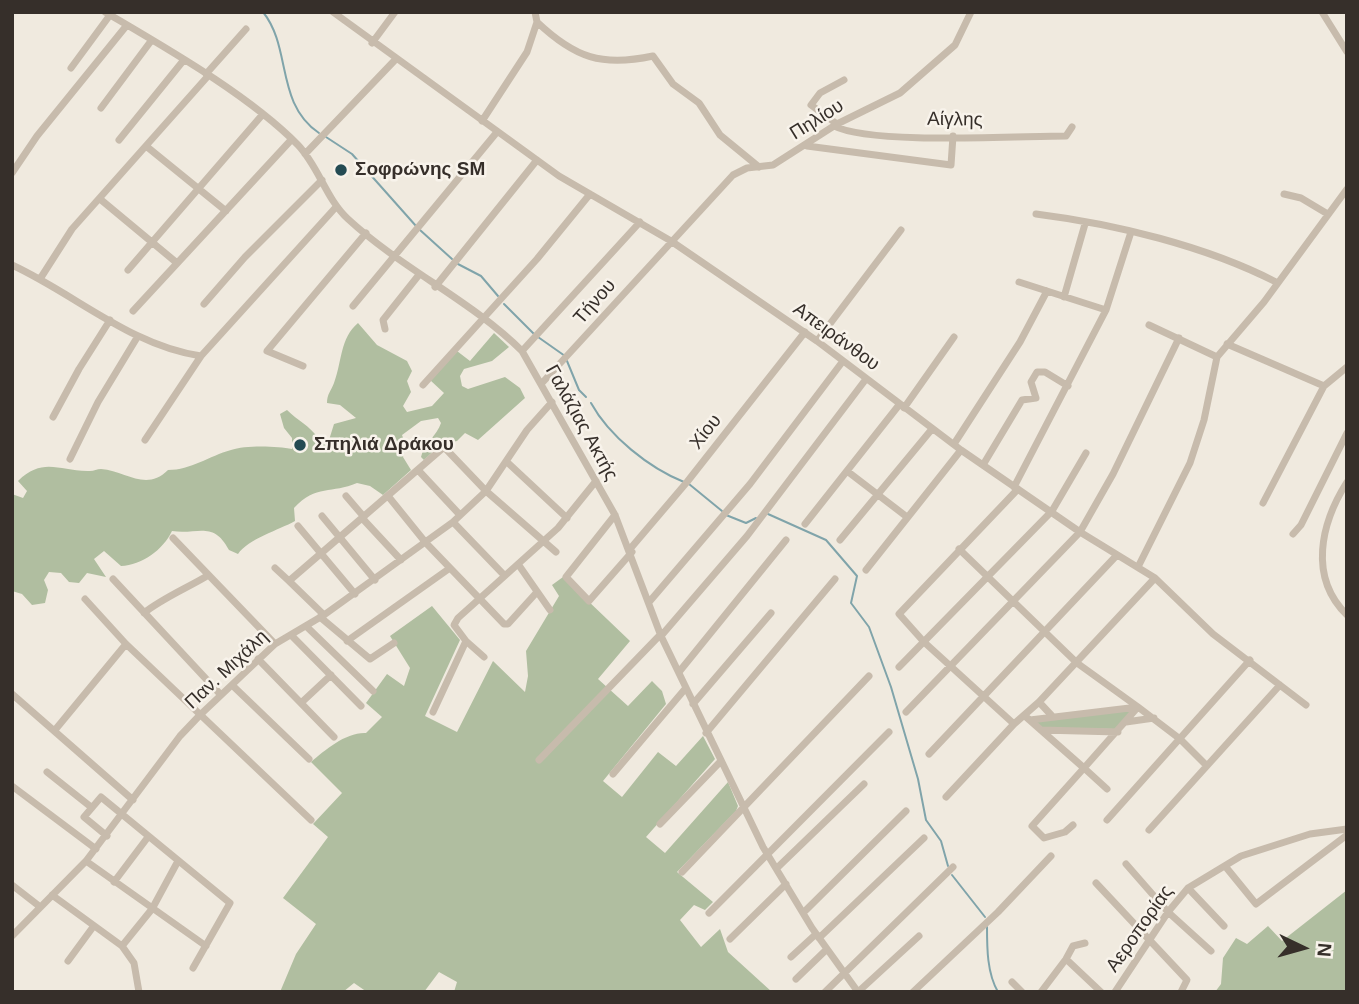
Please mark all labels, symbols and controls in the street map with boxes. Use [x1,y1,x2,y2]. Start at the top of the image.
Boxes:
street label: Πηλίου [786,95,848,145]
street label: Αίγλης [927,108,983,132]
place label: Σοφρώνης SM [355,159,485,181]
marker: Σοφρώνης SM [333,162,349,178]
street label: Τήνου [569,275,621,329]
street label: Απειράνθου [788,298,884,376]
street label: Γαλάζιας Ακτής [540,361,622,485]
street label: Χίου [685,410,727,454]
place label: Σπηλιά Δράκου [314,434,454,456]
marker: Σπηλιά Δράκου [292,437,308,453]
street label: Παν. Μιχάλη [181,626,273,714]
street label: Αεροπορίας [1102,881,1178,977]
north arrow [1268,913,1338,983]
text: N [1313,942,1335,958]

